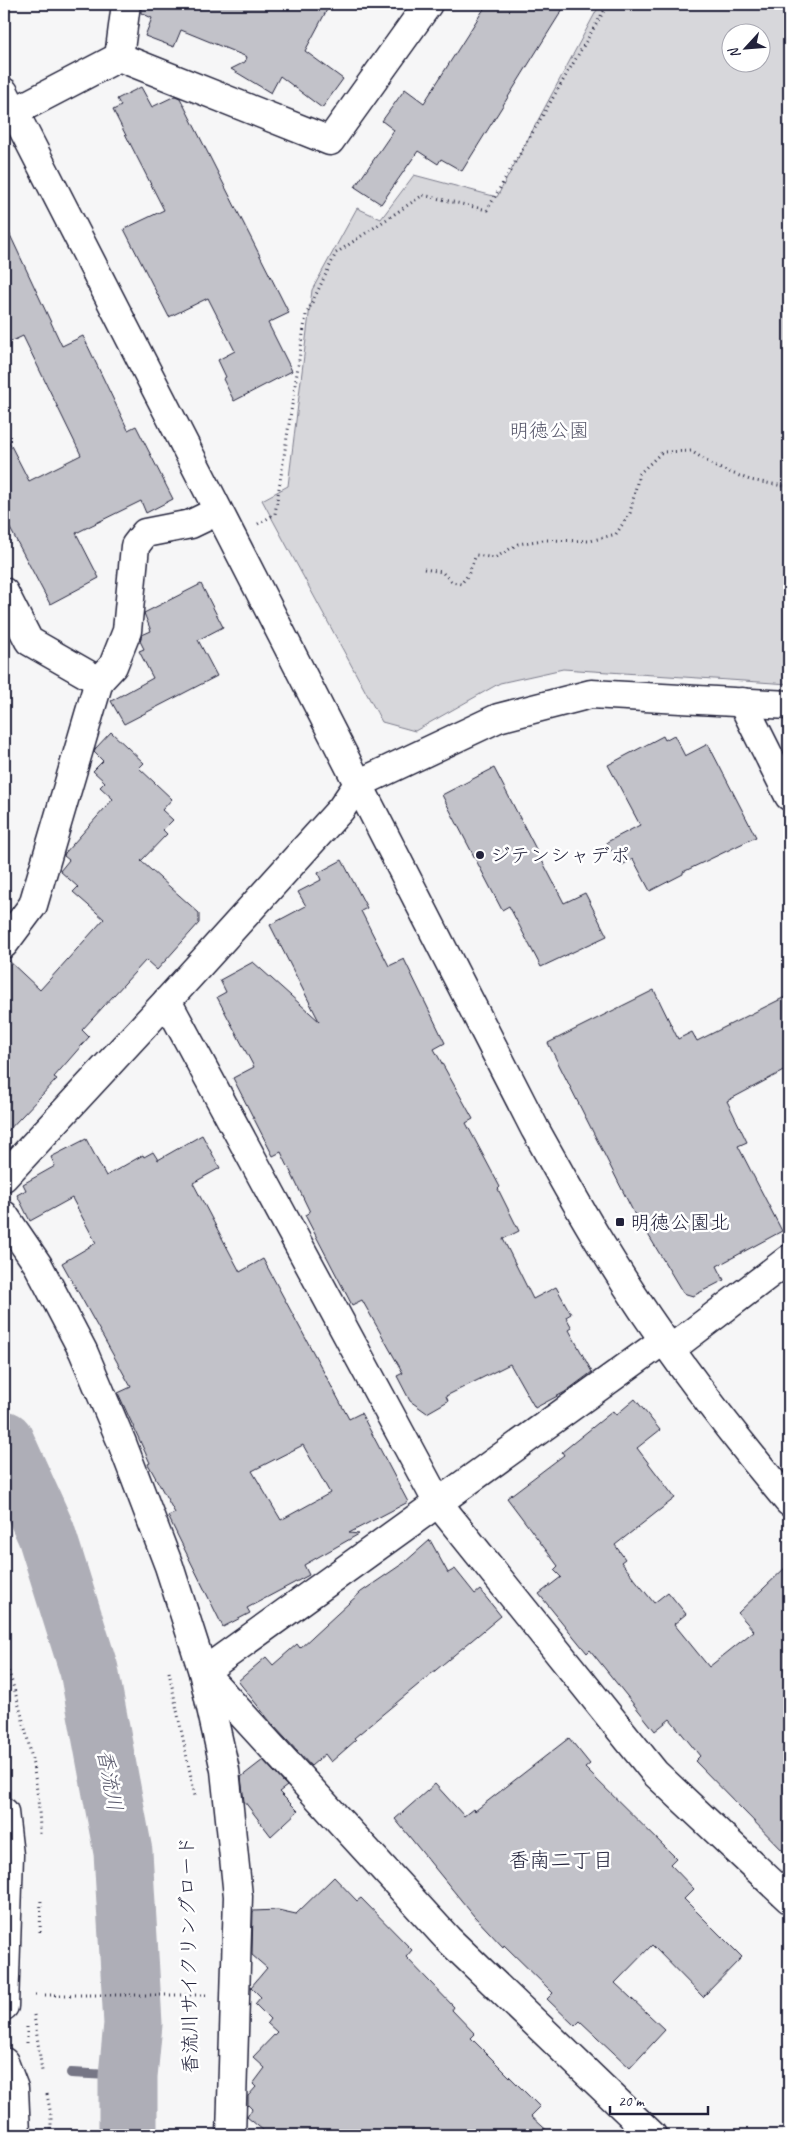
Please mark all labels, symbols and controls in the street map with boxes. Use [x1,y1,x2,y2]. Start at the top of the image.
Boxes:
north arrow [720,22,770,72]
text: N [724,44,744,61]
park label: 明徳公園 [509,418,589,443]
place label: ジテンシャデポ [490,843,630,868]
marker: ジテンシャデポ [474,849,486,861]
place label: 明徳公園北 [630,1210,730,1235]
marker: 明徳公園北 [614,1216,626,1228]
water label: 香流川 [92,1747,128,1813]
street label: 香流川サイクリングロード [174,1836,203,2074]
district label: 香南二丁目 [509,1847,614,1873]
scale bar [610,2084,708,2116]
text: 20 m [618,2092,645,2111]

